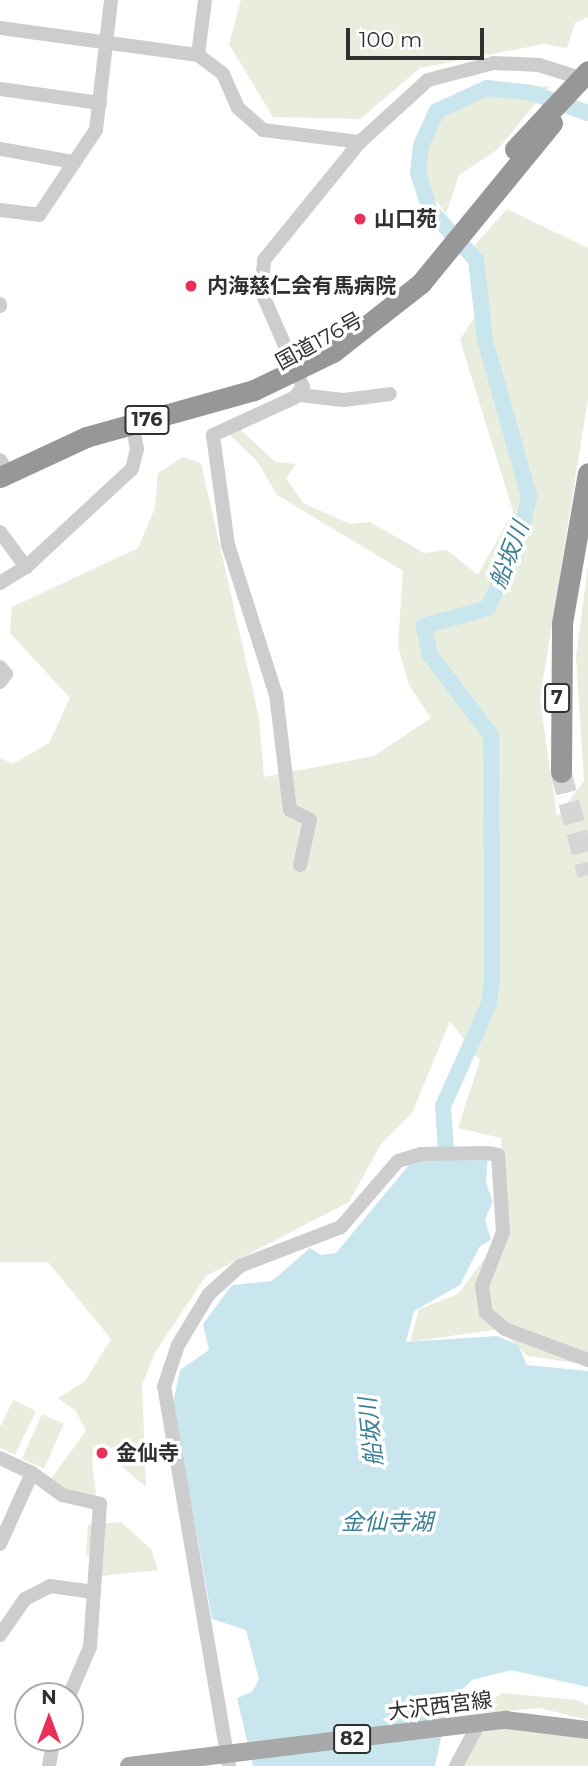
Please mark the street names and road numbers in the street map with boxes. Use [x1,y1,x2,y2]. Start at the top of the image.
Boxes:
street label: 国道176号 [271,307,367,375]
road number: 176 [124,404,170,436]
road number: 7 [543,682,571,713]
street label: 大沢西宮線 [386,1687,494,1725]
road number: 82 [333,1723,371,1754]

